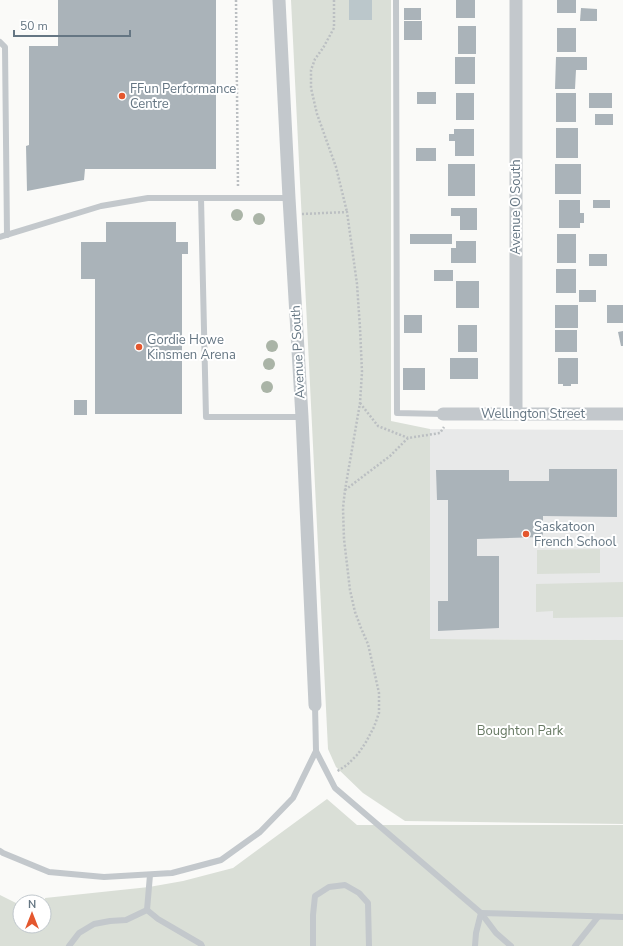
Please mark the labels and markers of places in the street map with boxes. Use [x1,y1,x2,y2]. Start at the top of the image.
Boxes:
place label: FFun Performance Centre [130,80,236,113]
marker: FFun Performance Centre [117,91,127,101]
place label: Gordie Howe Kinsmen Arena [147,331,236,364]
marker: Gordie Howe Kinsmen Arena [134,342,144,352]
place label: Saskatoon French School [534,518,616,551]
marker: Saskatoon French School [521,529,531,539]

